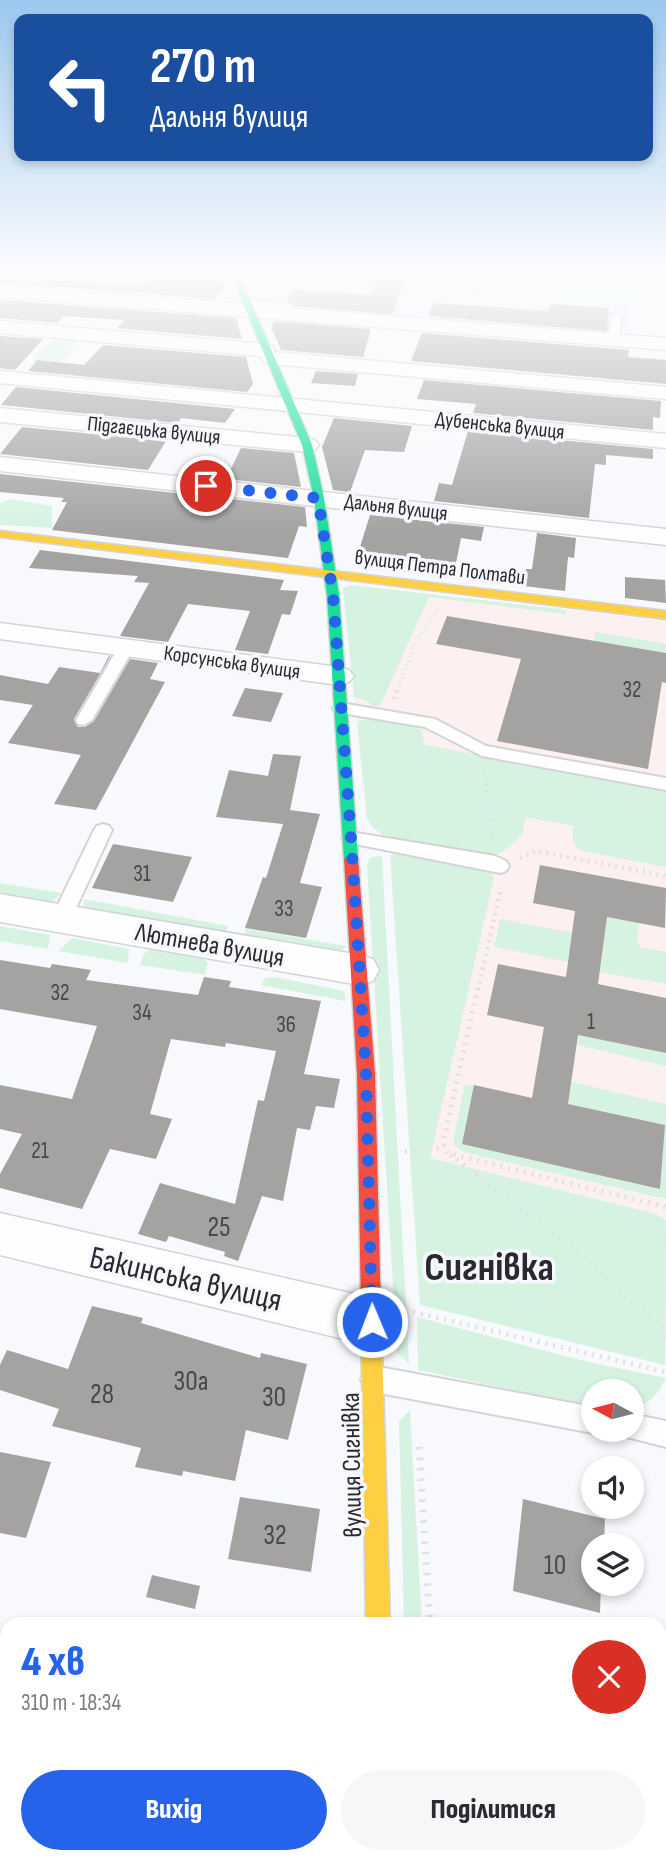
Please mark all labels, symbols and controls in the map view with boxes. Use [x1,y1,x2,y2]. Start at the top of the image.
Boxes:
text: 270 m [150,38,256,97]
icon: left [35,42,126,133]
text: Дальня вулиця [150,98,308,137]
street label: Дубенська вулиця [434,406,566,445]
street label: Підгаєцька вулиця [86,411,222,450]
pin [176,456,236,516]
icon: arrive [187,467,225,505]
street label: Дальня вулиця [343,489,449,526]
street label: вулиця Петра Полтави [353,545,527,590]
street label: Корсунська вулиця [162,641,302,684]
house number: 32 [622,676,642,704]
house number: 31 [133,860,151,888]
house number: 33 [274,895,294,923]
street label: Лютнева вулиця [132,917,287,974]
house number: 32 [50,979,70,1007]
house number: 34 [132,999,152,1027]
house number: 1 [587,1008,595,1036]
house number: 36 [276,1011,296,1039]
house number: 21 [31,1137,49,1165]
house number: 25 [208,1211,230,1244]
street label: Бакинська вулиця [86,1238,285,1320]
district label: Сигнівка [424,1244,554,1292]
position arrow [335,1285,409,1359]
house number: 30а [173,1365,209,1398]
house number: 28 [90,1378,114,1411]
north arrow [581,1379,644,1442]
map controls [581,1379,644,1596]
house number: 30 [262,1381,286,1414]
street label: вулиця Сигнівка [336,1392,369,1538]
button: sound [581,1456,644,1519]
house number: 32 [263,1519,287,1552]
button: layers [581,1533,644,1596]
house number: 10 [544,1549,566,1582]
text: 4 хв [21,1637,85,1688]
button: close [572,1640,646,1714]
text: 310 m · 18:34 [21,1689,121,1717]
button: Вихід [21,1770,327,1850]
button: Поділитися [341,1770,646,1850]

